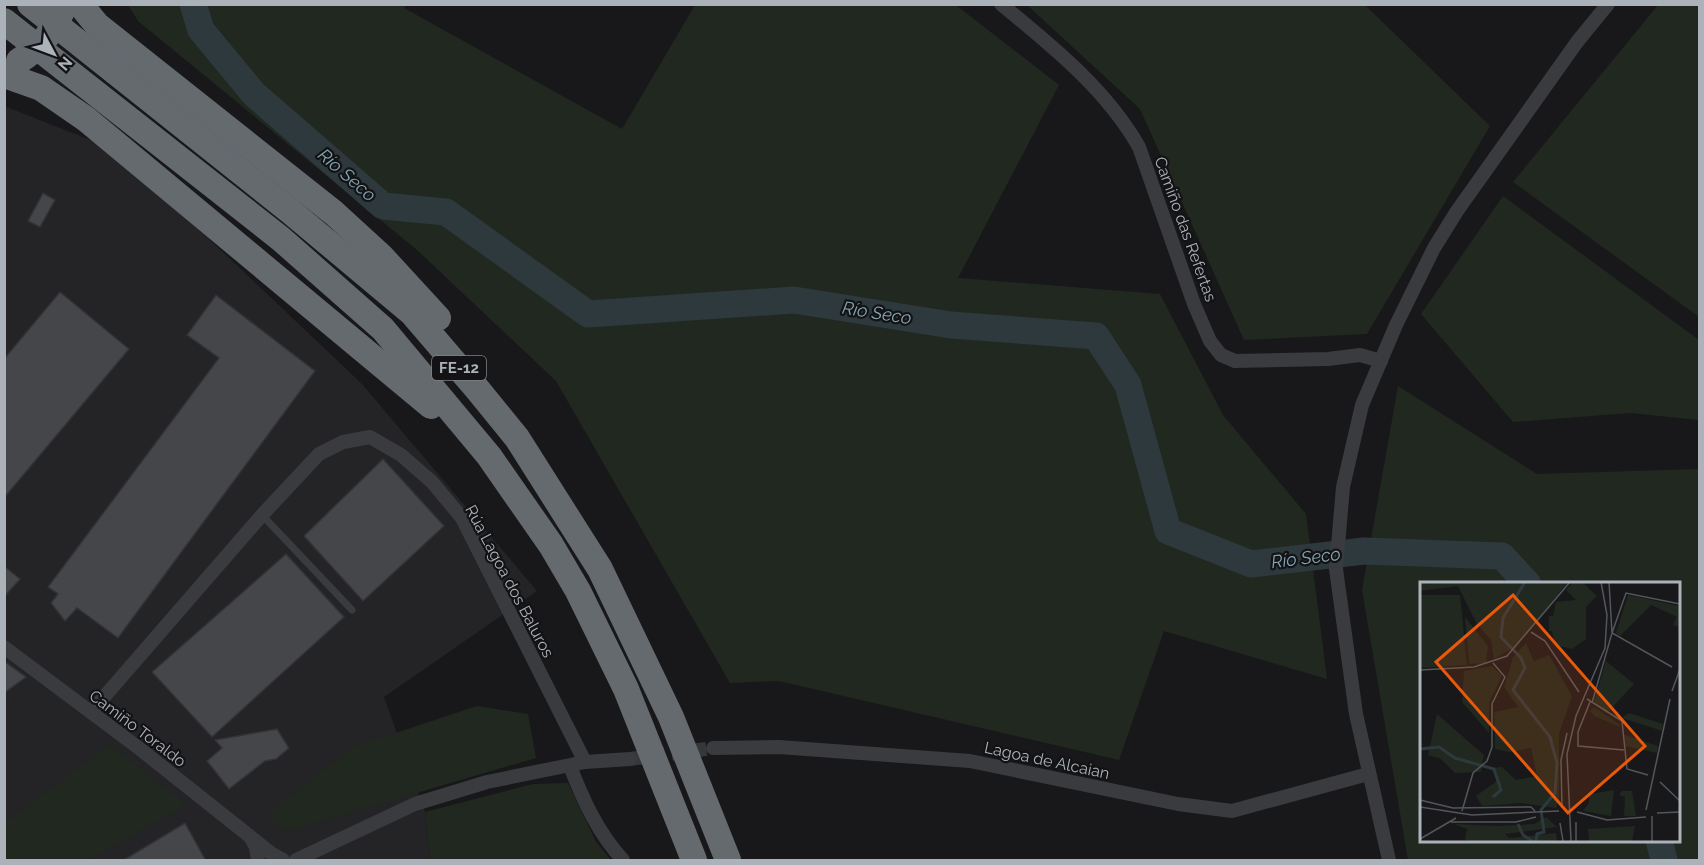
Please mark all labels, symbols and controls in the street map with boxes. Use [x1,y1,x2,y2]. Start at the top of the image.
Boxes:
north arrow [24,24,84,84]
text: N [54,53,76,74]
water label: Río Seco [314,144,381,205]
street label: Camiño das Refertas [1151,154,1221,304]
water label: Río Seco [841,297,913,328]
road number: FE-12 [432,356,486,380]
street label: Rúa Lagoa dos Baluros [461,502,558,661]
water label: Río Seco [1270,543,1342,572]
inset map [1420,582,1680,841]
street label: Camiño Toraldo [86,686,190,771]
street label: Lagoa de Alcaian [983,738,1111,783]

